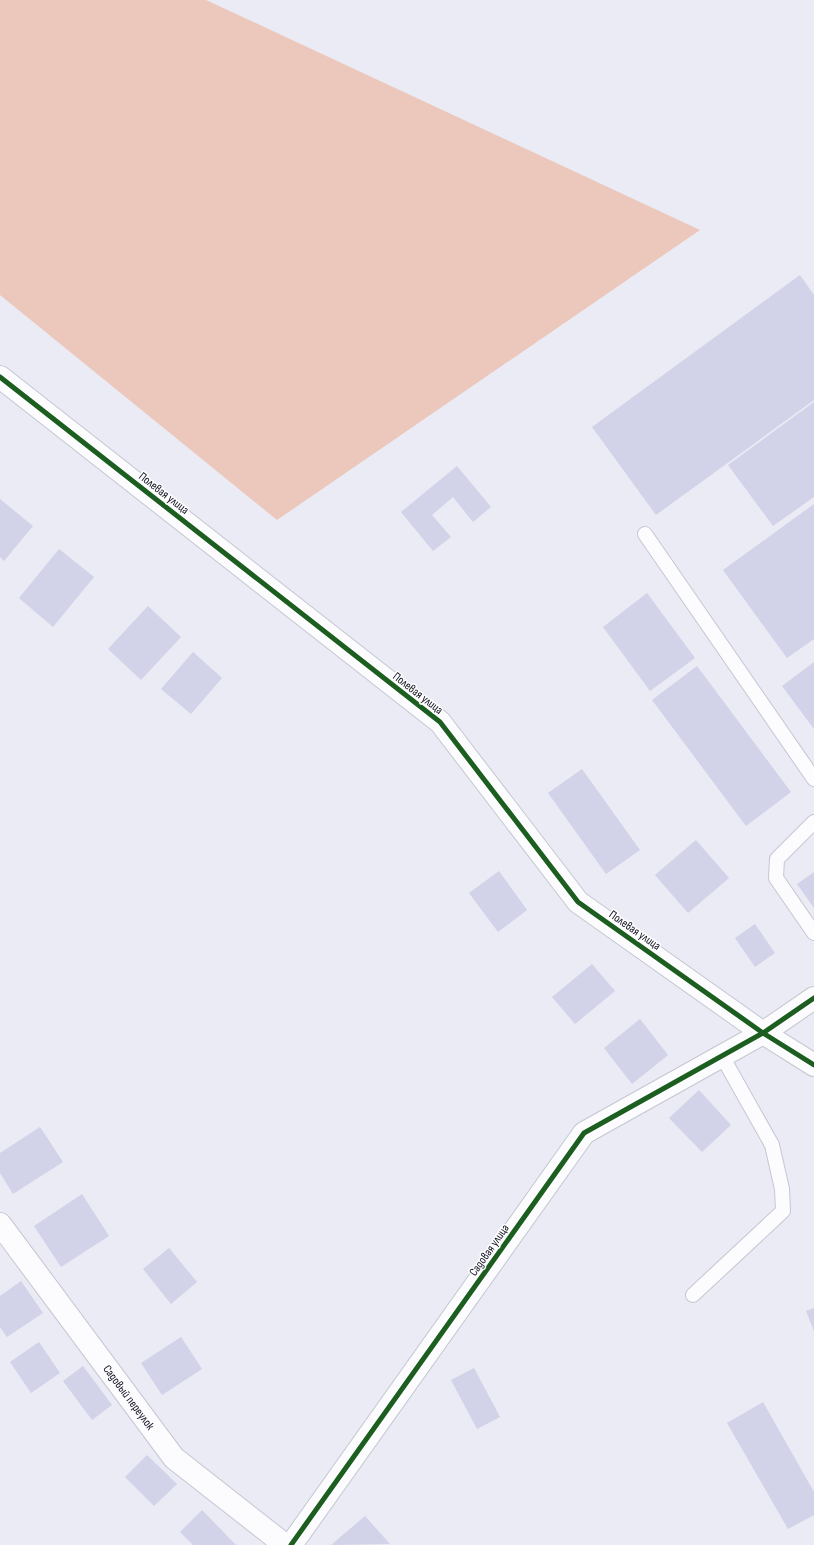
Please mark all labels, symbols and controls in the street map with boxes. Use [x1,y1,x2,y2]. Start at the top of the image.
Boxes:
street label: Полевая улица [136,469,192,518]
street label: Полевая улица [390,669,446,718]
street label: Полевая улица [606,907,664,954]
street label: Садовая улица [466,1221,513,1279]
street label: Садовый переулок [99,1362,158,1433]

